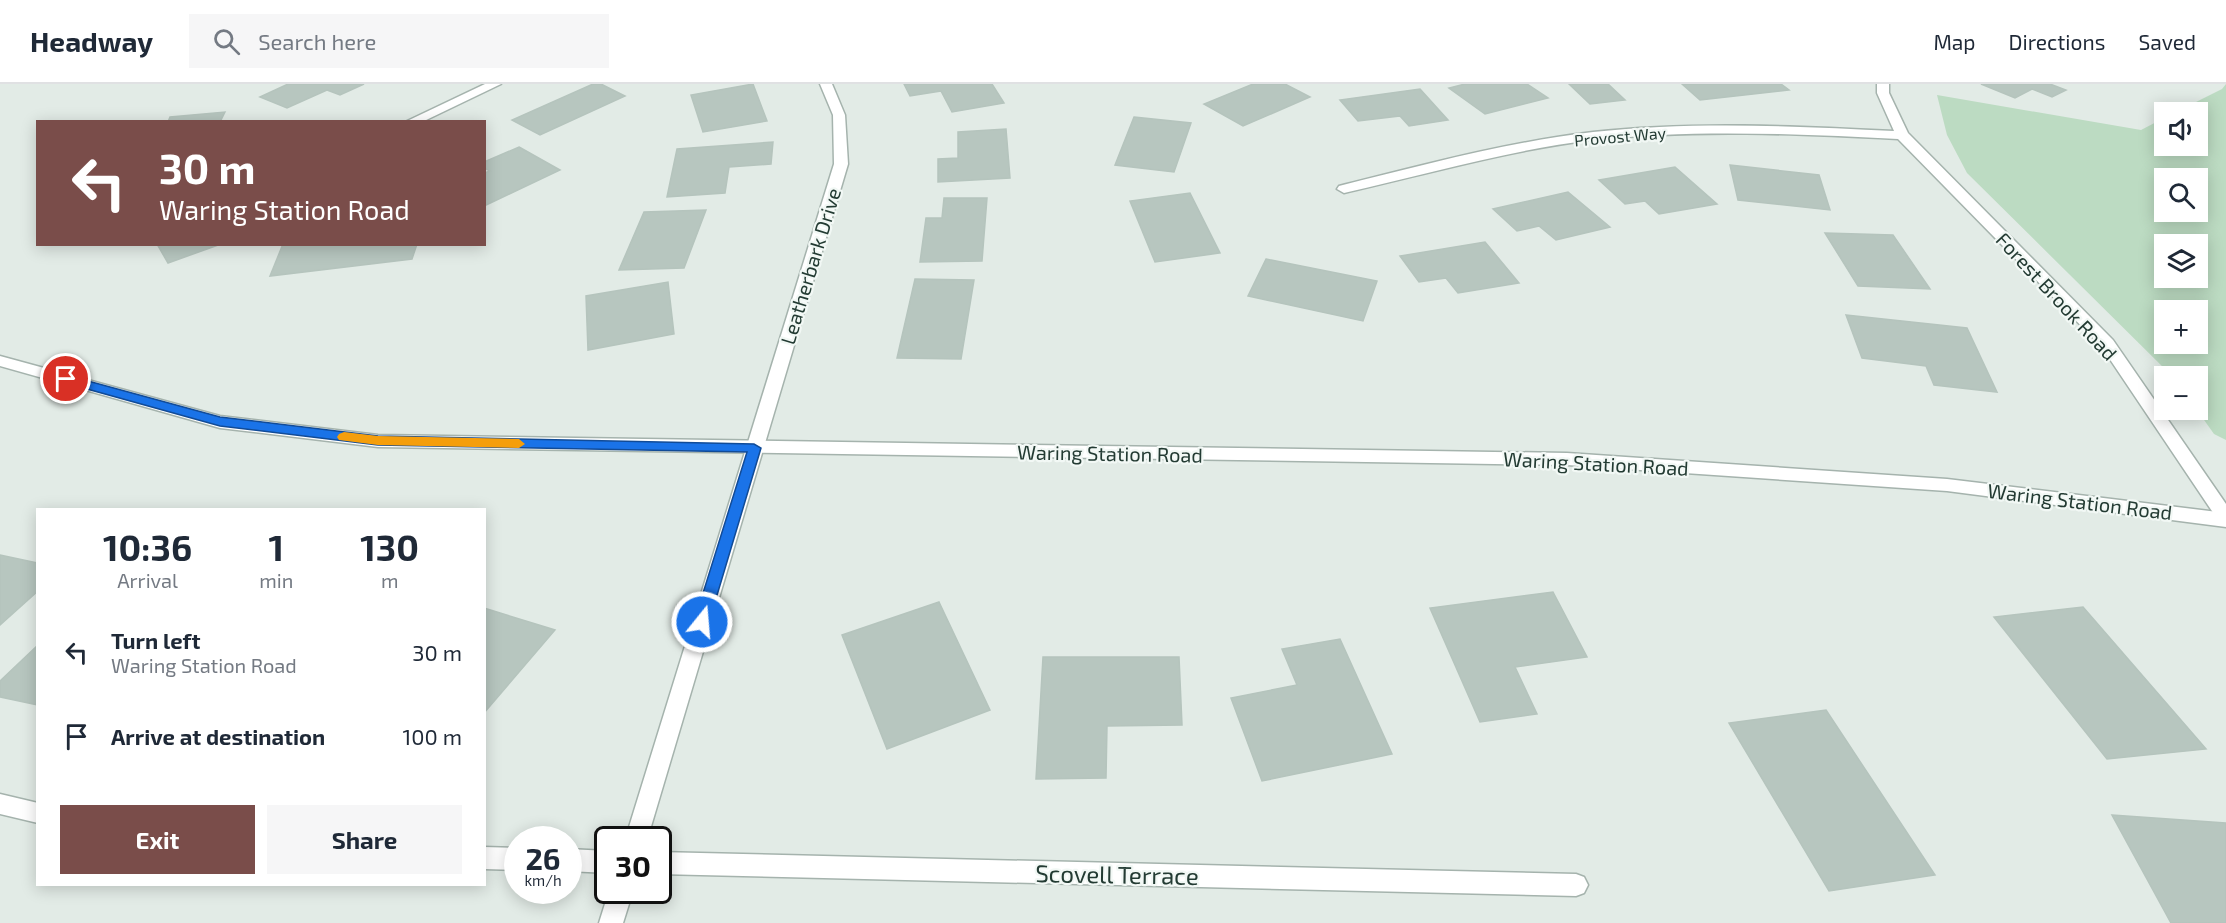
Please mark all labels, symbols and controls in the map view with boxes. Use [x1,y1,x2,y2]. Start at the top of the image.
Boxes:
search box [189,14,609,68]
text: Headway [30,24,153,58]
icon: search [210,25,243,58]
text: Search here [258,28,376,54]
text: Map [1933,29,1976,54]
text: Directions [2009,29,2105,54]
text: Saved [2138,29,2196,54]
map controls [2154,102,2208,420]
button: sound [2154,102,2208,156]
street label: Provost Way [1573,122,1667,149]
text: 30 m [159,142,255,192]
icon: left [60,144,138,222]
button: search [2154,168,2208,222]
street label: Leatherbark Drive [775,185,845,347]
text: Waring Station Road [159,193,410,225]
street label: Forest Brook Road [1992,227,2122,365]
button: layers [2154,234,2208,288]
button: + [2154,300,2208,354]
pin [40,353,91,404]
icon: arrive [49,362,82,395]
button: − [2154,366,2208,420]
street label: Waring Station Road [1017,439,1203,467]
street label: Waring Station Road [1503,446,1689,480]
street label: Waring Station Road [1986,478,2174,524]
text: 10:36 [103,525,192,568]
text: 1 [268,525,284,568]
text: 130 [360,525,419,568]
text: Arrival [117,568,178,592]
text: min [259,568,293,592]
text: m [381,568,398,592]
position arrow [670,590,734,654]
text: Turn left [111,627,200,653]
icon: left [60,636,93,669]
text: 30 m [412,639,462,665]
text: Waring Station Road [111,653,297,677]
icon: arrive [60,720,93,753]
text: Arrive at destination [111,723,325,749]
text: 100 m [403,723,462,749]
button: Exit [60,805,255,874]
button: Share [267,805,462,874]
speed limit sign: 30 [594,826,672,904]
text: 26 [525,840,561,876]
street label: Scovell Terrace [1035,858,1199,890]
text: km/h [524,871,562,889]

